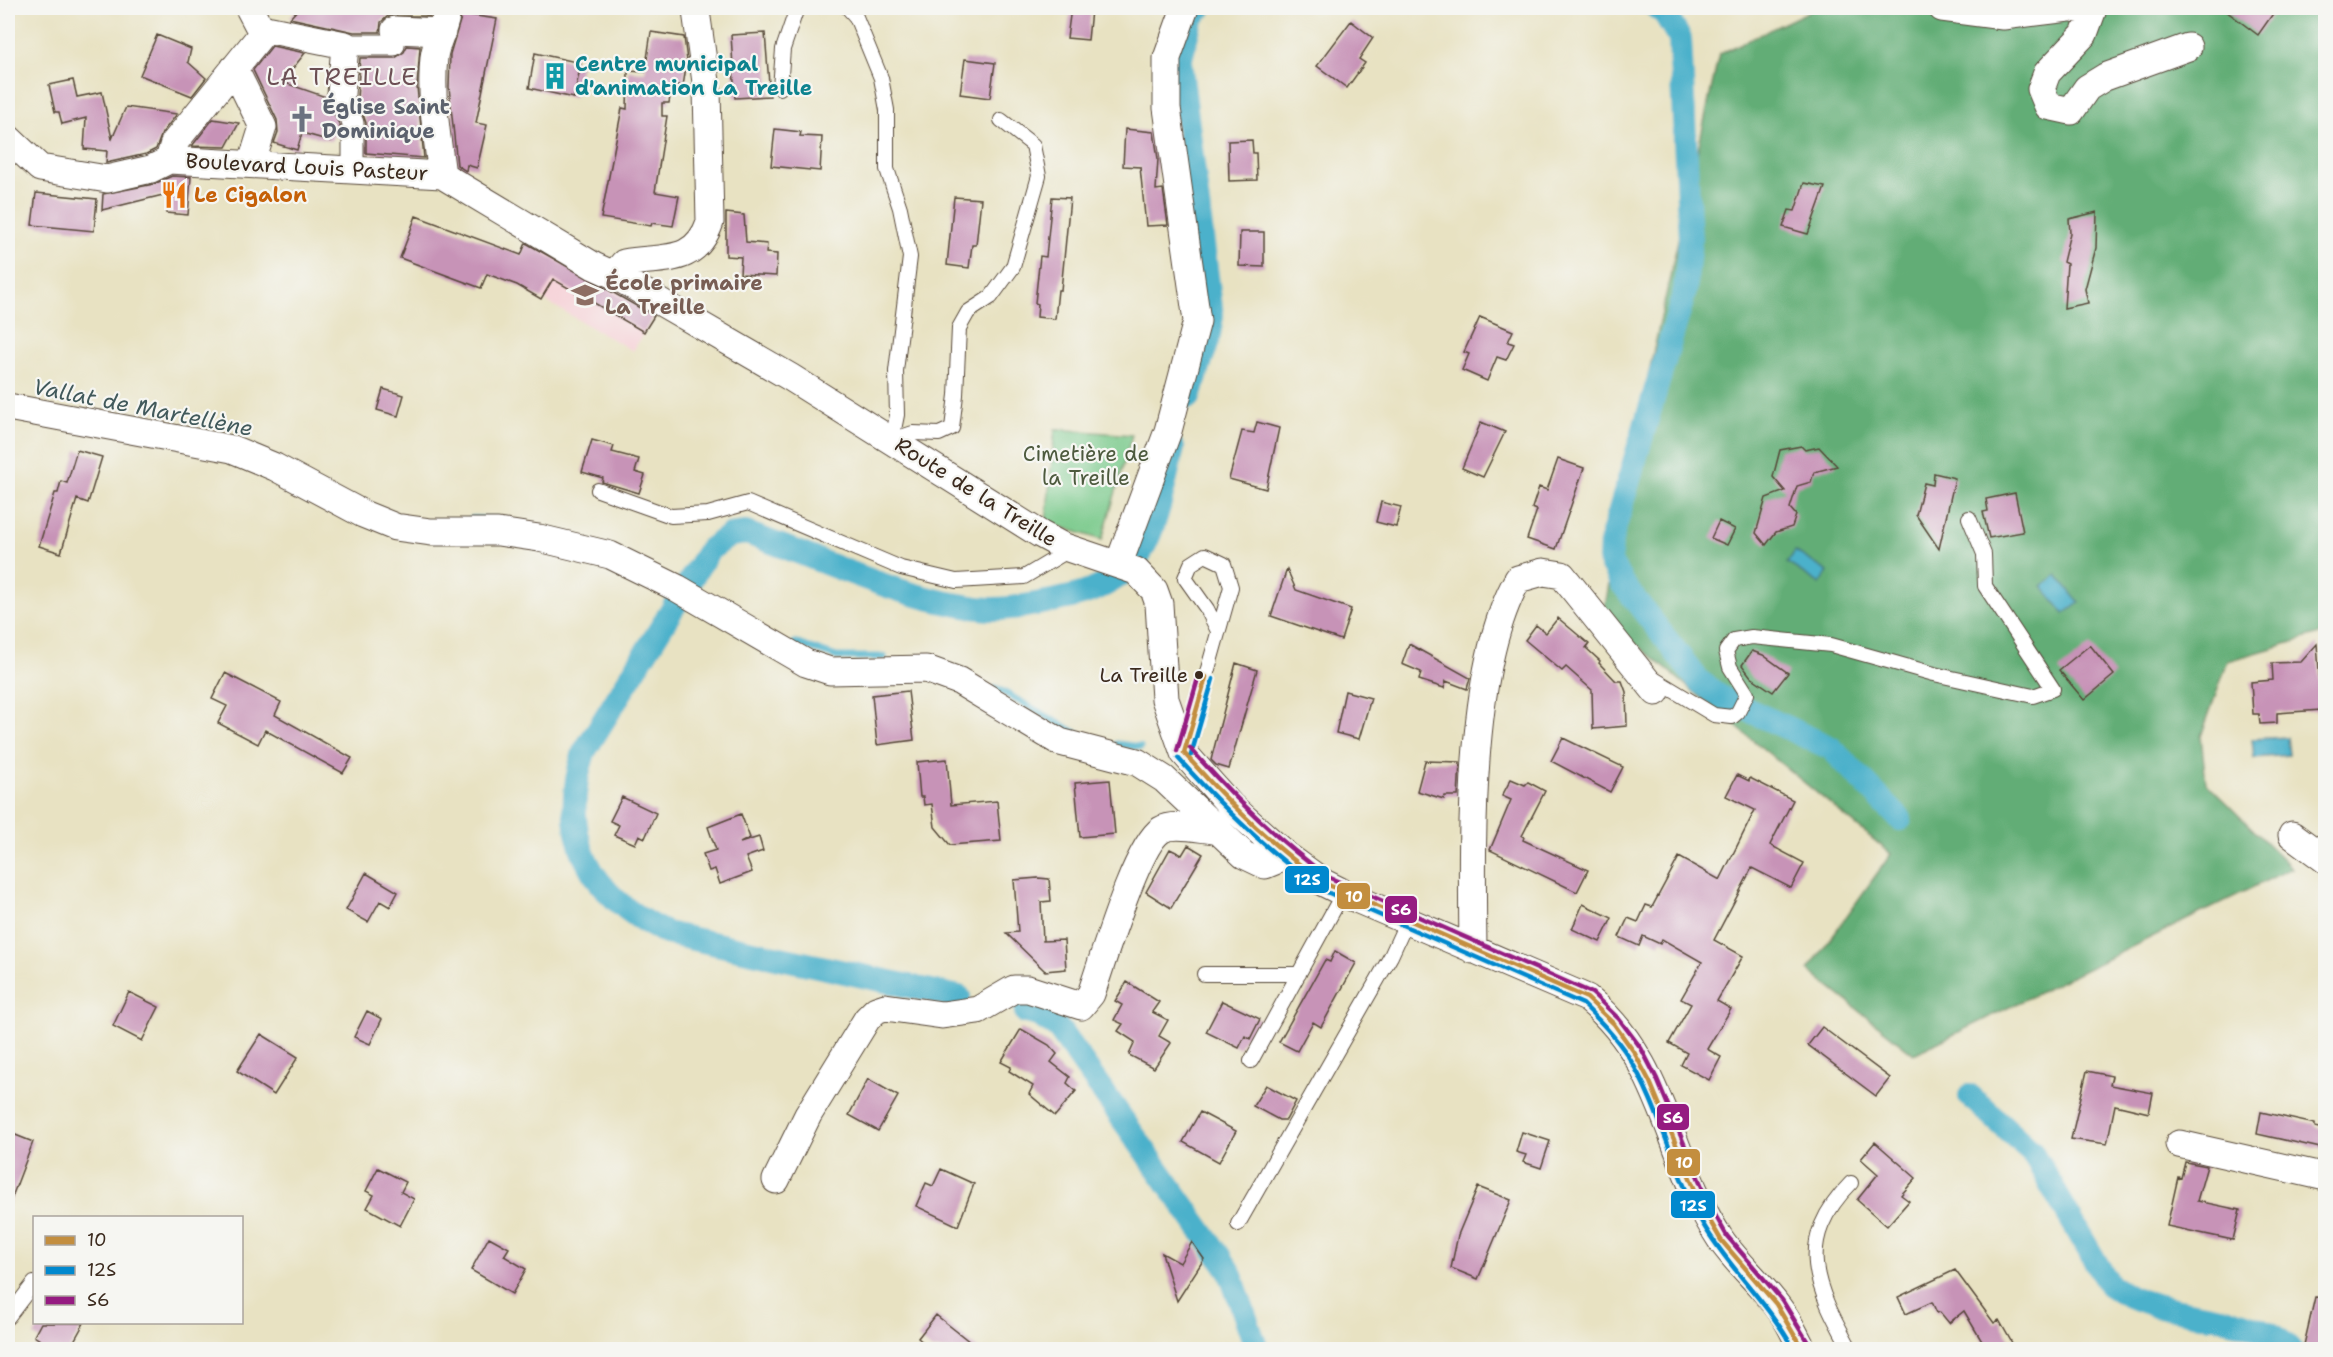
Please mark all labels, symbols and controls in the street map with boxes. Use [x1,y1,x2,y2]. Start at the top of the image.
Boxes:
place label: Centre municipal d'animation La Treille [575,50,812,102]
district label: LA TREILLE [266,61,418,93]
building icon: Centre municipal d'animation La Treille [540,61,570,91]
place label: Église Saint Dominique [322,92,450,145]
church icon: Église Saint Dominique [287,104,317,134]
street label: Boulevard Louis Pasteur [185,147,429,187]
restaurant icon: Le Cigalon [159,180,189,210]
place label: Le Cigalon [194,181,307,209]
place label: École primaire La Treille [605,268,763,321]
school or university icon: École primaire La Treille [570,280,600,310]
water label: Vallat de Martellène [31,372,255,443]
street label: Route de la Treille [890,431,1062,553]
park label: Cimetière de la Treille [1023,440,1149,492]
place label: La Treille [1099,662,1188,688]
marker: La Treille [1193,669,1205,681]
line badge: 12S [1284,865,1330,894]
text: 12S [1293,869,1321,890]
line badge: 10 [1336,882,1371,910]
text: 10 [1345,886,1363,907]
line badge: S6 [1384,895,1418,924]
text: S6 [1391,899,1411,920]
line badge: S6 [1656,1103,1690,1131]
text: S6 [1663,1107,1683,1128]
line badge: 10 [1666,1148,1701,1177]
text: 10 [1675,1152,1693,1173]
line badge: 12S [1670,1190,1716,1219]
text: 12S [1679,1195,1707,1216]
legend [33,1216,243,1324]
text: 10 [87,1228,107,1252]
text: 12S [87,1258,116,1282]
text: S6 [87,1288,110,1312]

